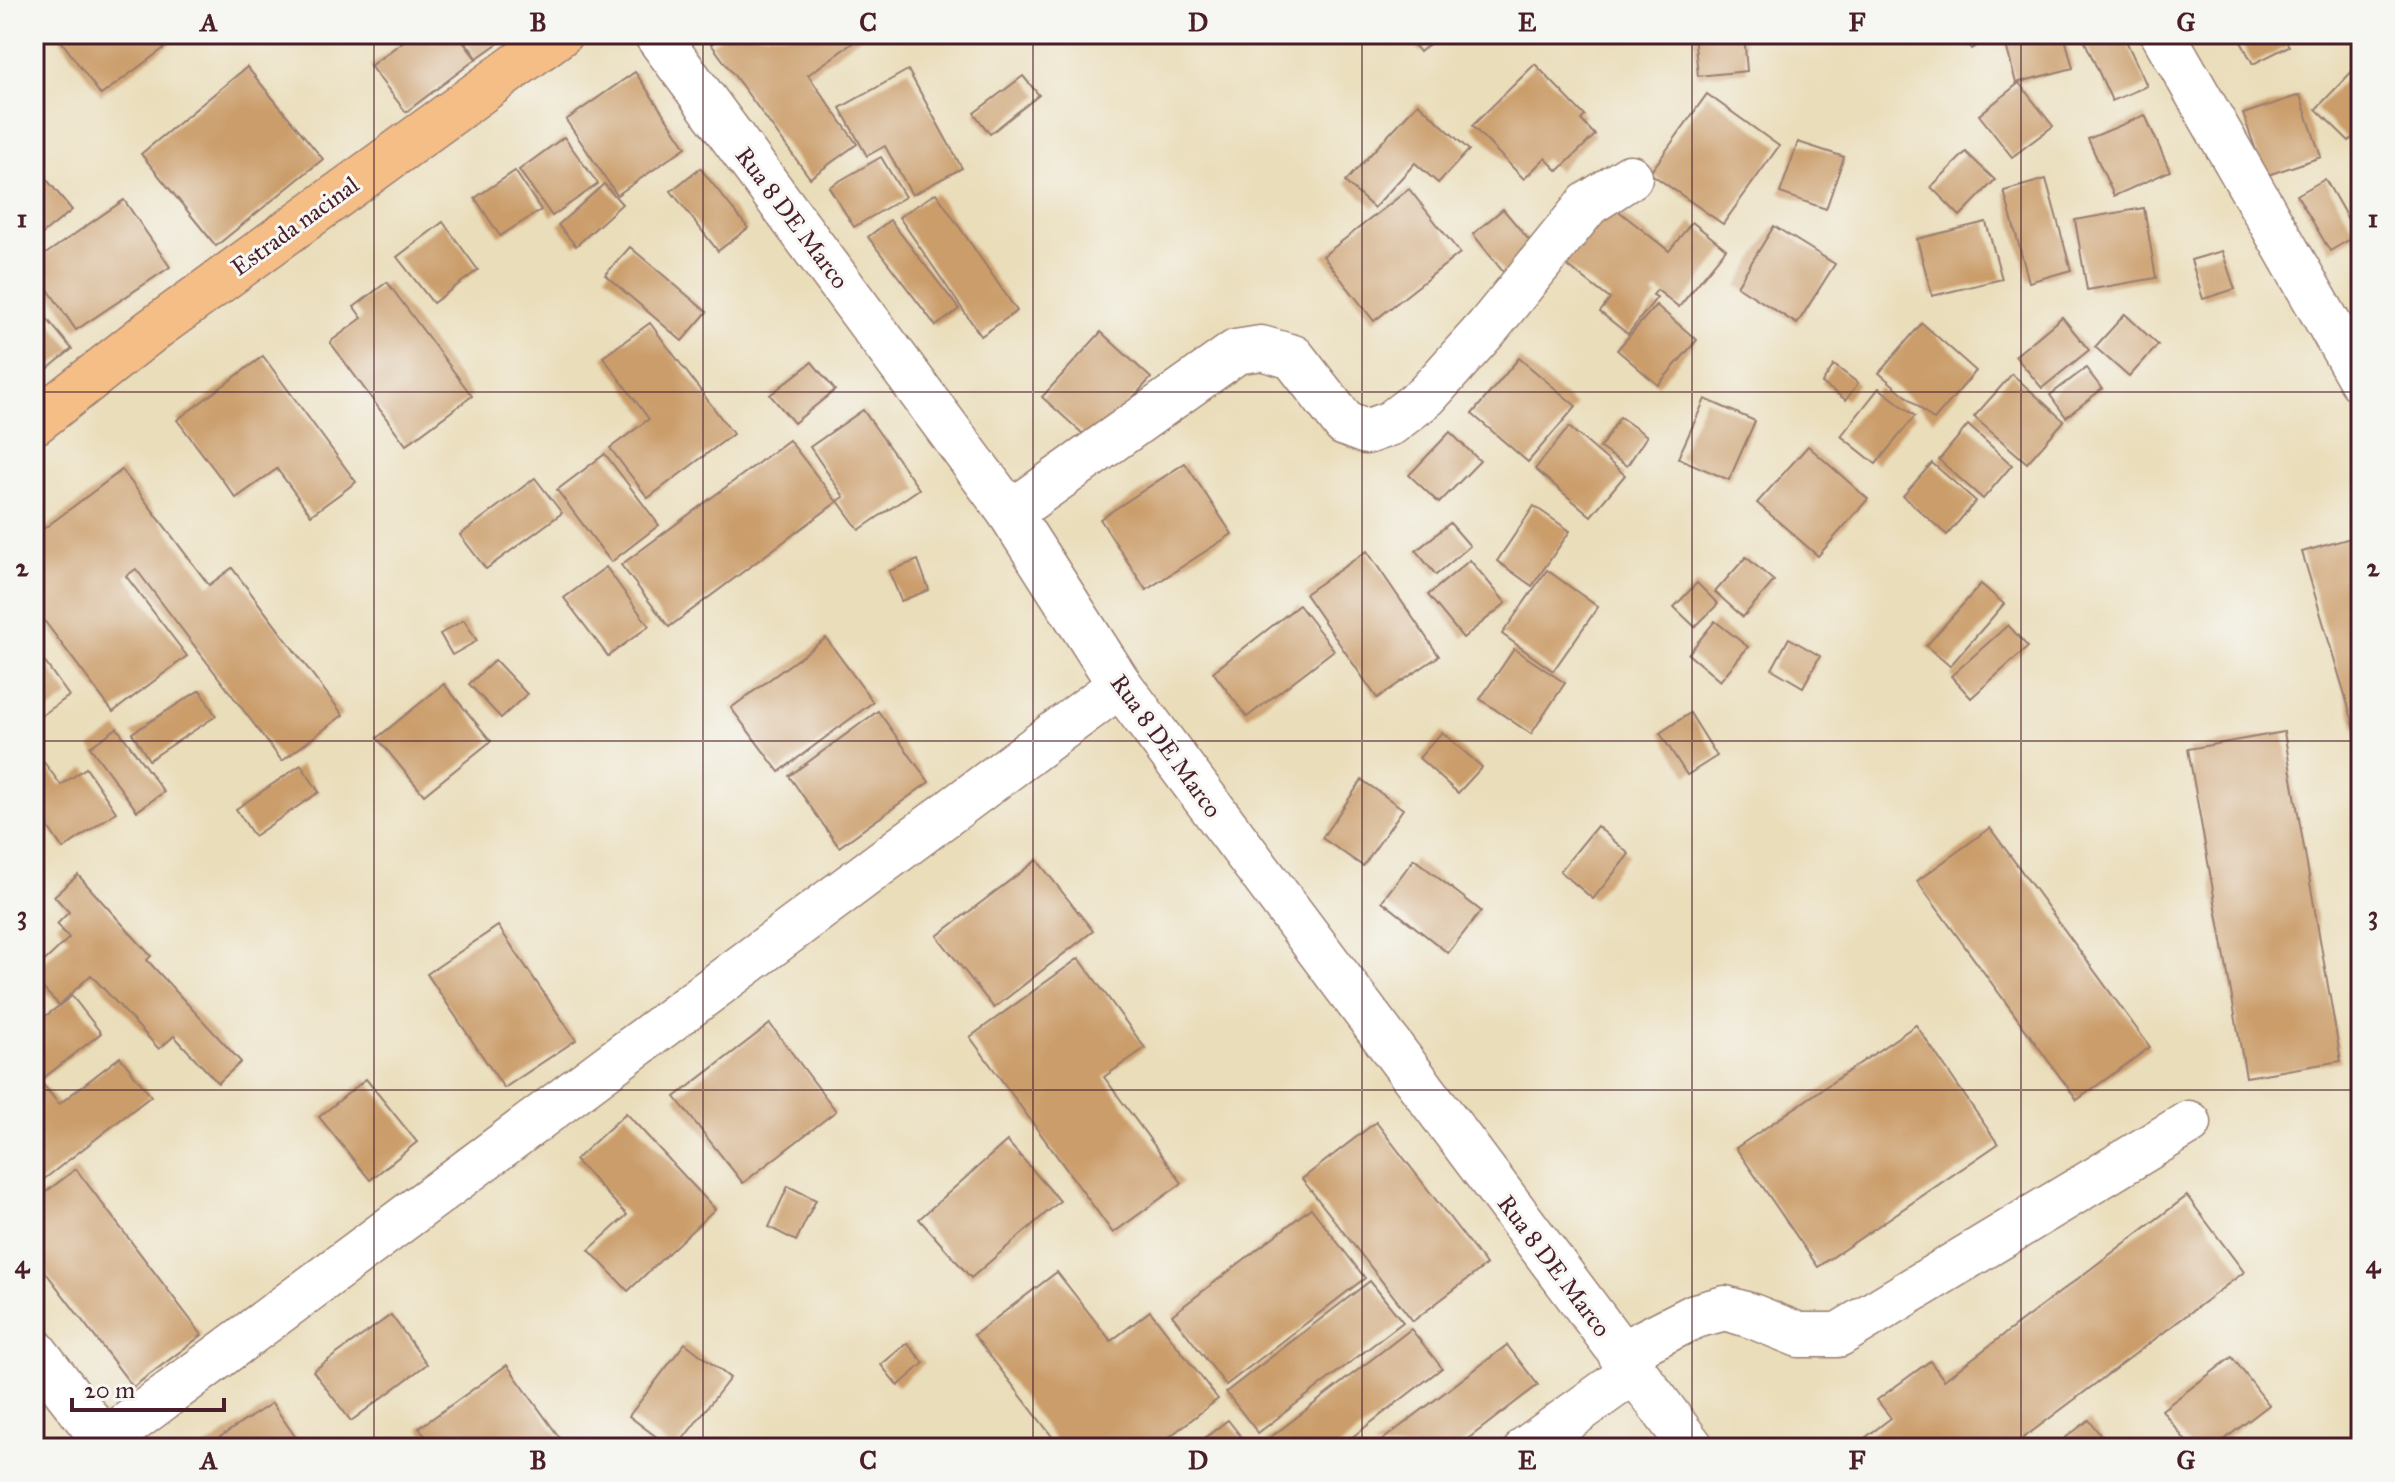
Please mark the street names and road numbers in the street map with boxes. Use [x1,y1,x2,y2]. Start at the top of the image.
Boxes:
street label: Rua 8 DE Marco [729,141,855,295]
street label: Estrada nacinal [225,169,365,282]
street label: Rua 8 DE Marco [1104,668,1228,824]
street label: Rua 8 DE Marco [1491,1189,1617,1343]

